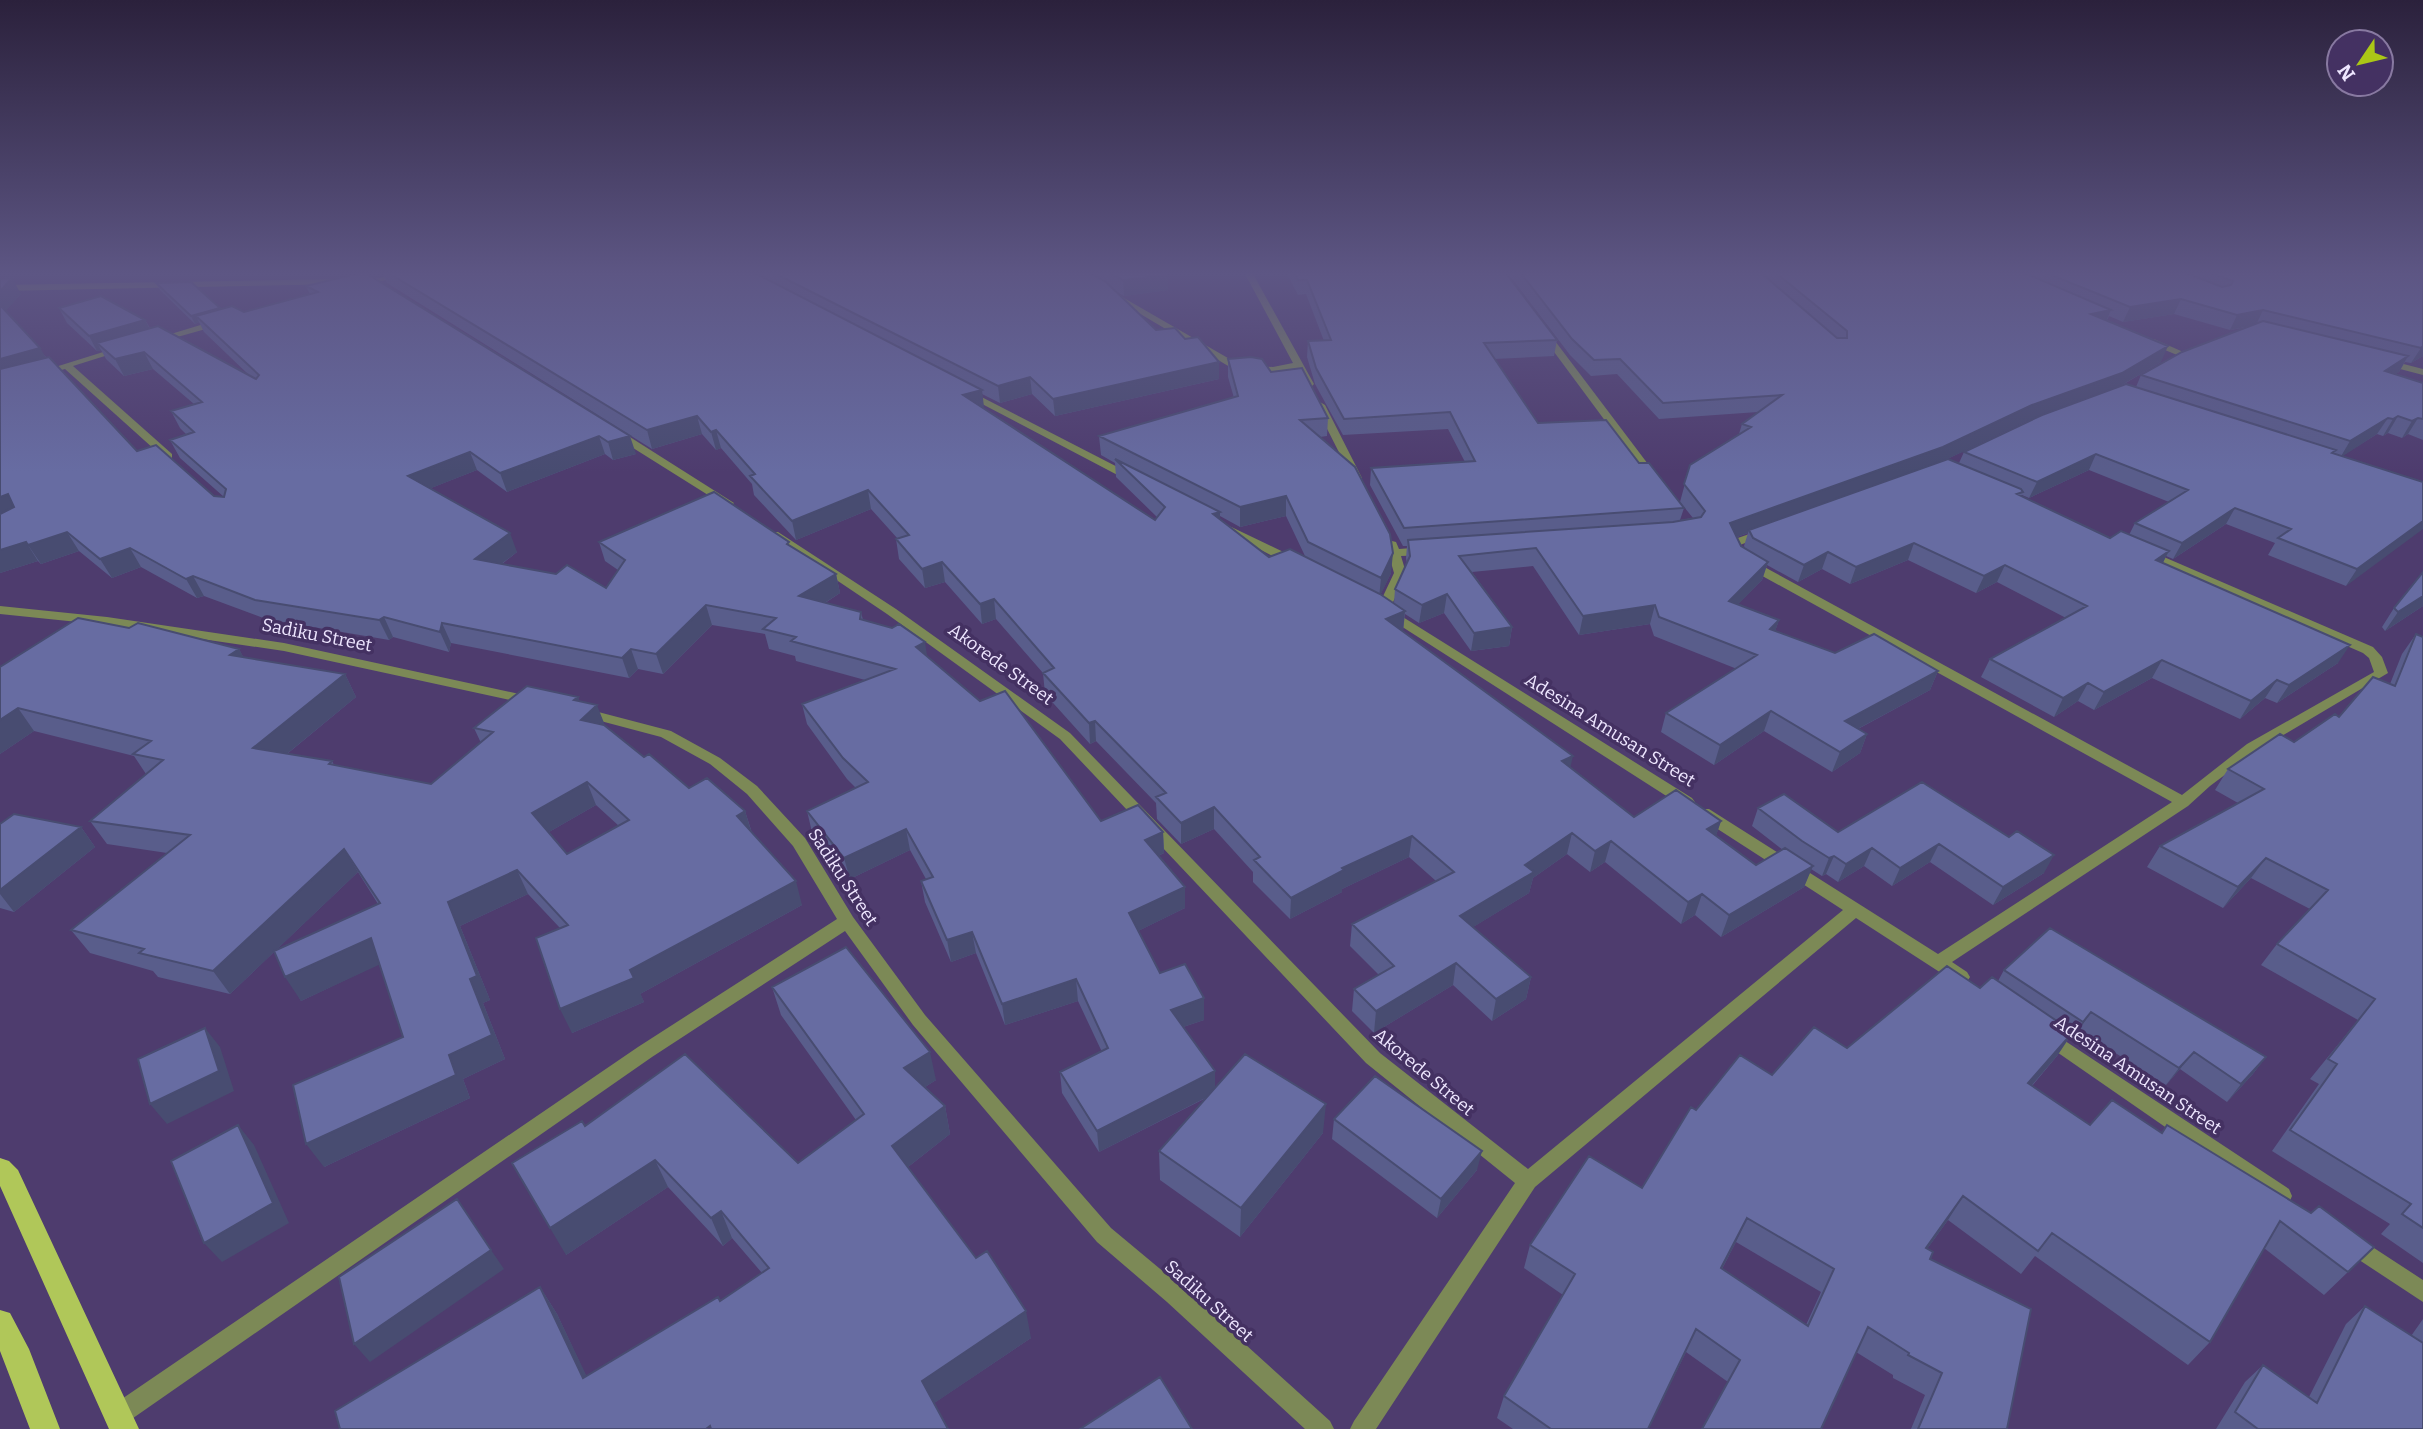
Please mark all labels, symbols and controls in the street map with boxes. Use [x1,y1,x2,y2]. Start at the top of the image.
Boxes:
north arrow [2325,28,2395,98]
text: N [2333,60,2360,85]
street label: Sadiku Street [260,614,374,657]
street label: Akorede Street [944,618,1058,710]
street label: Adesina Amusan Street [1521,669,1700,792]
street label: Sadiku Street [803,824,883,930]
street label: Adesina Amusan Street [2050,1011,2226,1139]
street label: Akorede Street [1369,1023,1479,1121]
street label: Sadiku Street [1160,1255,1258,1347]

